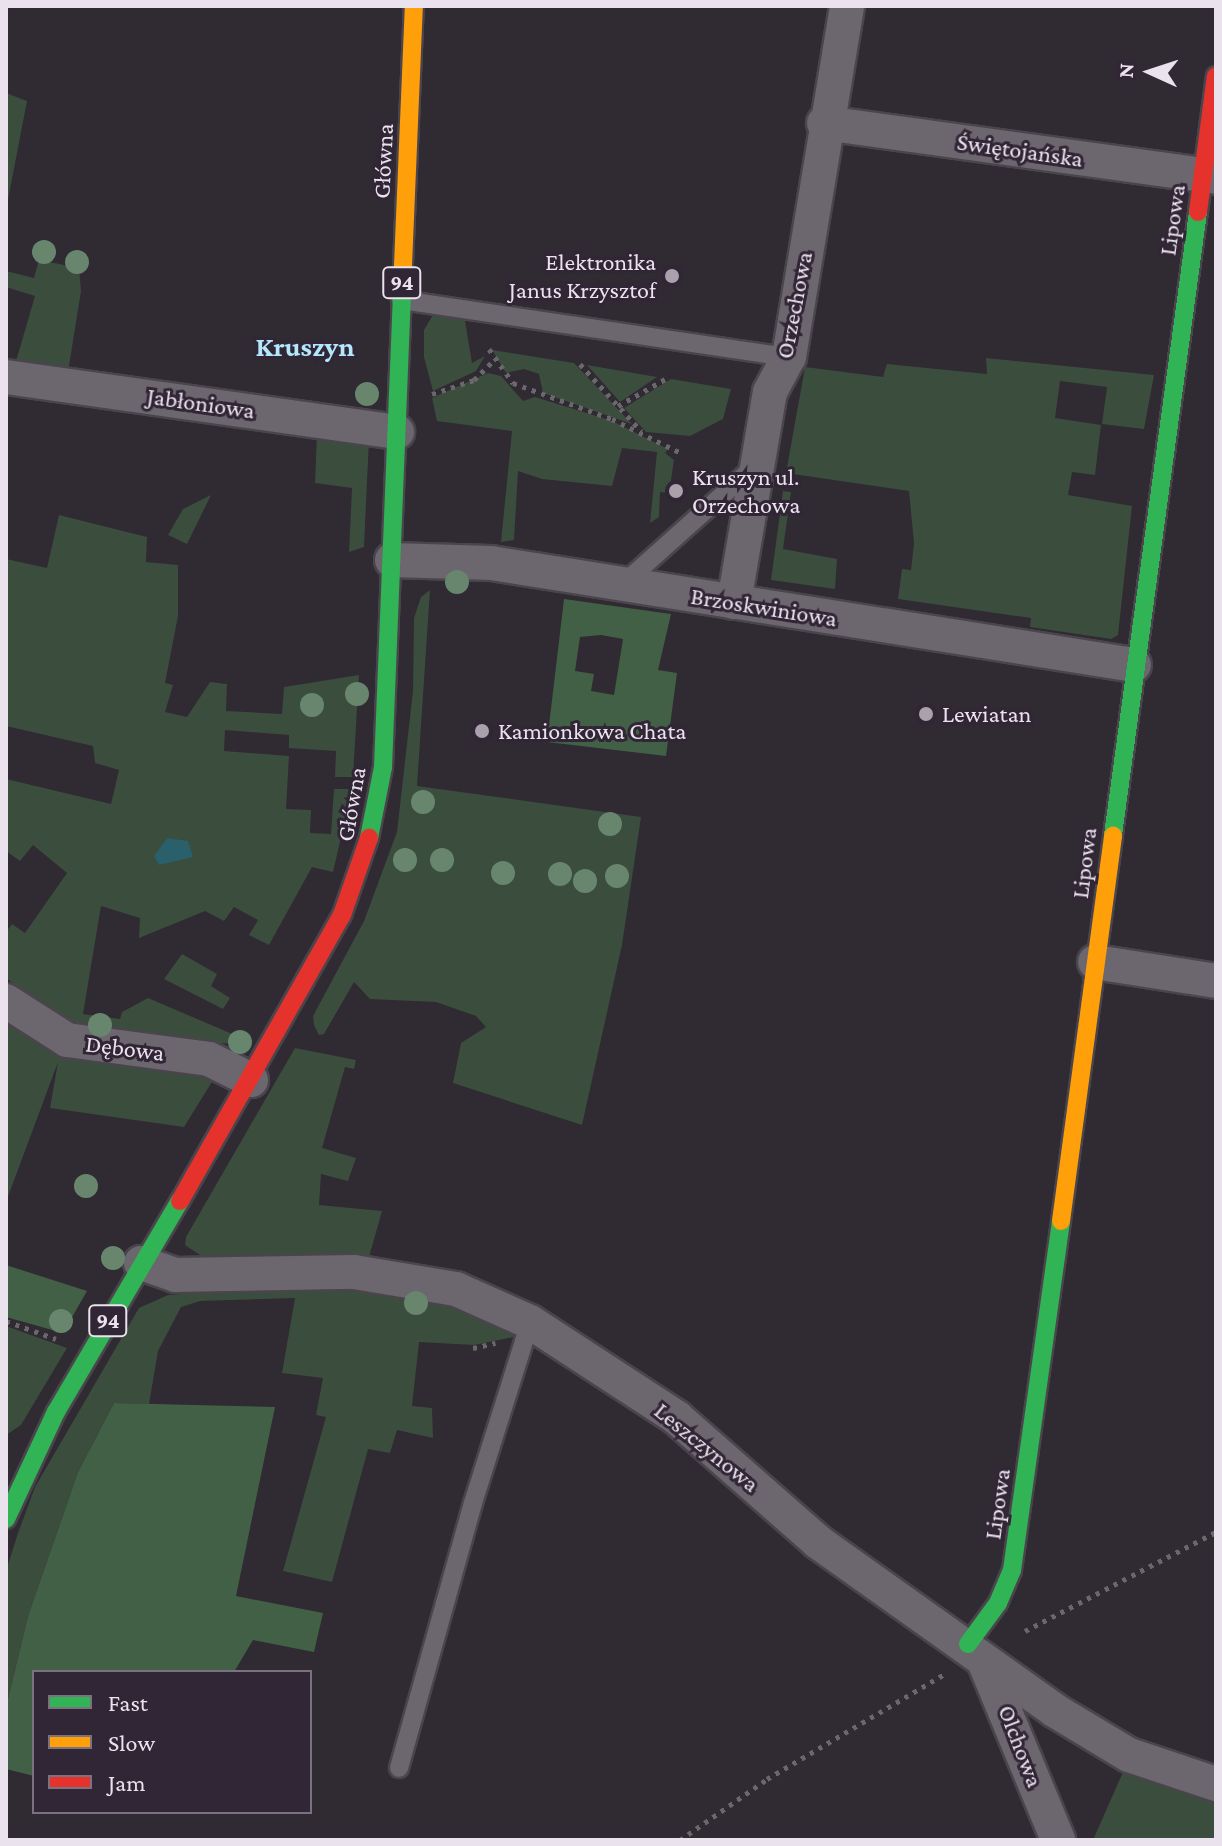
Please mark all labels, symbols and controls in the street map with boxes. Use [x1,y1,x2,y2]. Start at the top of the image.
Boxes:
north arrow [1110,32,1190,112]
text: N [1113,63,1138,79]
street label: Główna [367,123,399,199]
street label: Świętojańska [955,127,1085,173]
street label: Lipowa [1153,183,1191,257]
place label: Elektronika Janus Krzysztof [509,248,656,304]
street label: Orzechowa [770,249,818,361]
road number: 94 [382,265,422,301]
marker: Elektronika Janus Krzysztof [663,267,681,285]
district label: Kruszyn [256,330,354,364]
street label: Jabłoniowa [145,381,257,425]
place label: Kruszyn ul. Orzechowa [692,463,800,519]
marker: Kruszyn ul. Orzechowa [667,482,685,500]
street label: Brzoskwiniowa [689,581,839,633]
place label: Lewiatan [942,700,1031,728]
marker: Lewiatan [917,705,935,723]
place label: Kamionkowa Chata [498,717,686,745]
marker: Kamionkowa Chata [473,722,491,740]
street label: Główna [330,765,372,843]
street label: Lipowa [1065,826,1103,900]
street label: Dębowa [84,1029,166,1067]
road number: 94 [88,1303,128,1339]
street label: Leszczynowa [649,1396,765,1498]
street label: Lipowa [978,1467,1016,1541]
legend [32,1670,312,1814]
text: Fast [108,1689,148,1716]
street label: Olchowa [992,1701,1050,1791]
text: Slow [108,1729,155,1756]
text: Jam [108,1769,146,1796]

